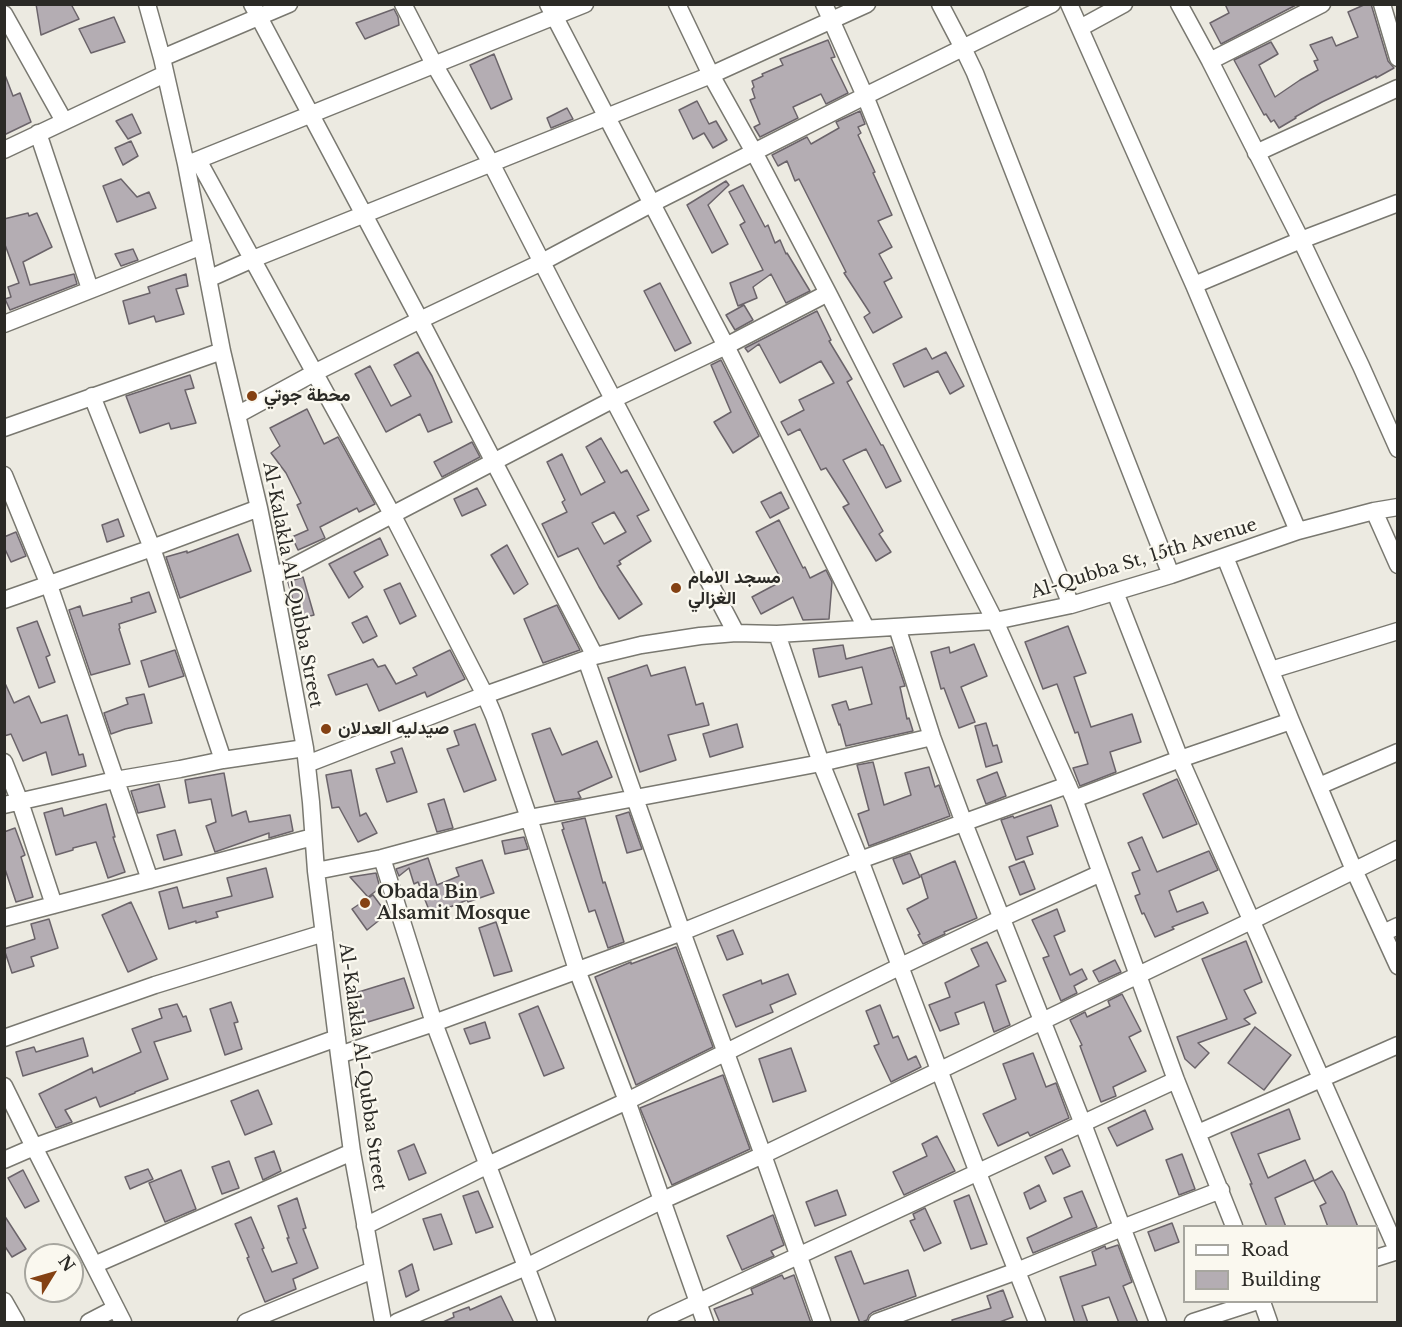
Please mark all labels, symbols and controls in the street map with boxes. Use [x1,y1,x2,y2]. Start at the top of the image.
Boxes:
place label: محطة جوتي [264,385,350,407]
marker: محطة جوتي [245,389,259,403]
street label: Al-Kalakla Al-Qubba Street [258,460,326,710]
street label: Al-Qubba St, 15th Avenue [1028,514,1260,604]
place label: مسجد الامام الغزالي [688,567,781,610]
marker: مسجد الامام الغزالي [669,581,683,595]
place label: صيدليه العدلان [338,718,449,740]
marker: صيدليه العدلان [319,722,333,736]
place label: Obada Bin Alsamit Mosque [377,882,531,924]
marker: Obada Bin Alsamit Mosque [358,896,372,910]
street label: Al-Kalakla Al-Qubba Street [334,942,390,1192]
legend [1183,1225,1378,1303]
text: Road [1241,1239,1289,1261]
north arrow [24,1243,84,1303]
text: N [54,1251,79,1275]
text: Building [1241,1269,1320,1291]

